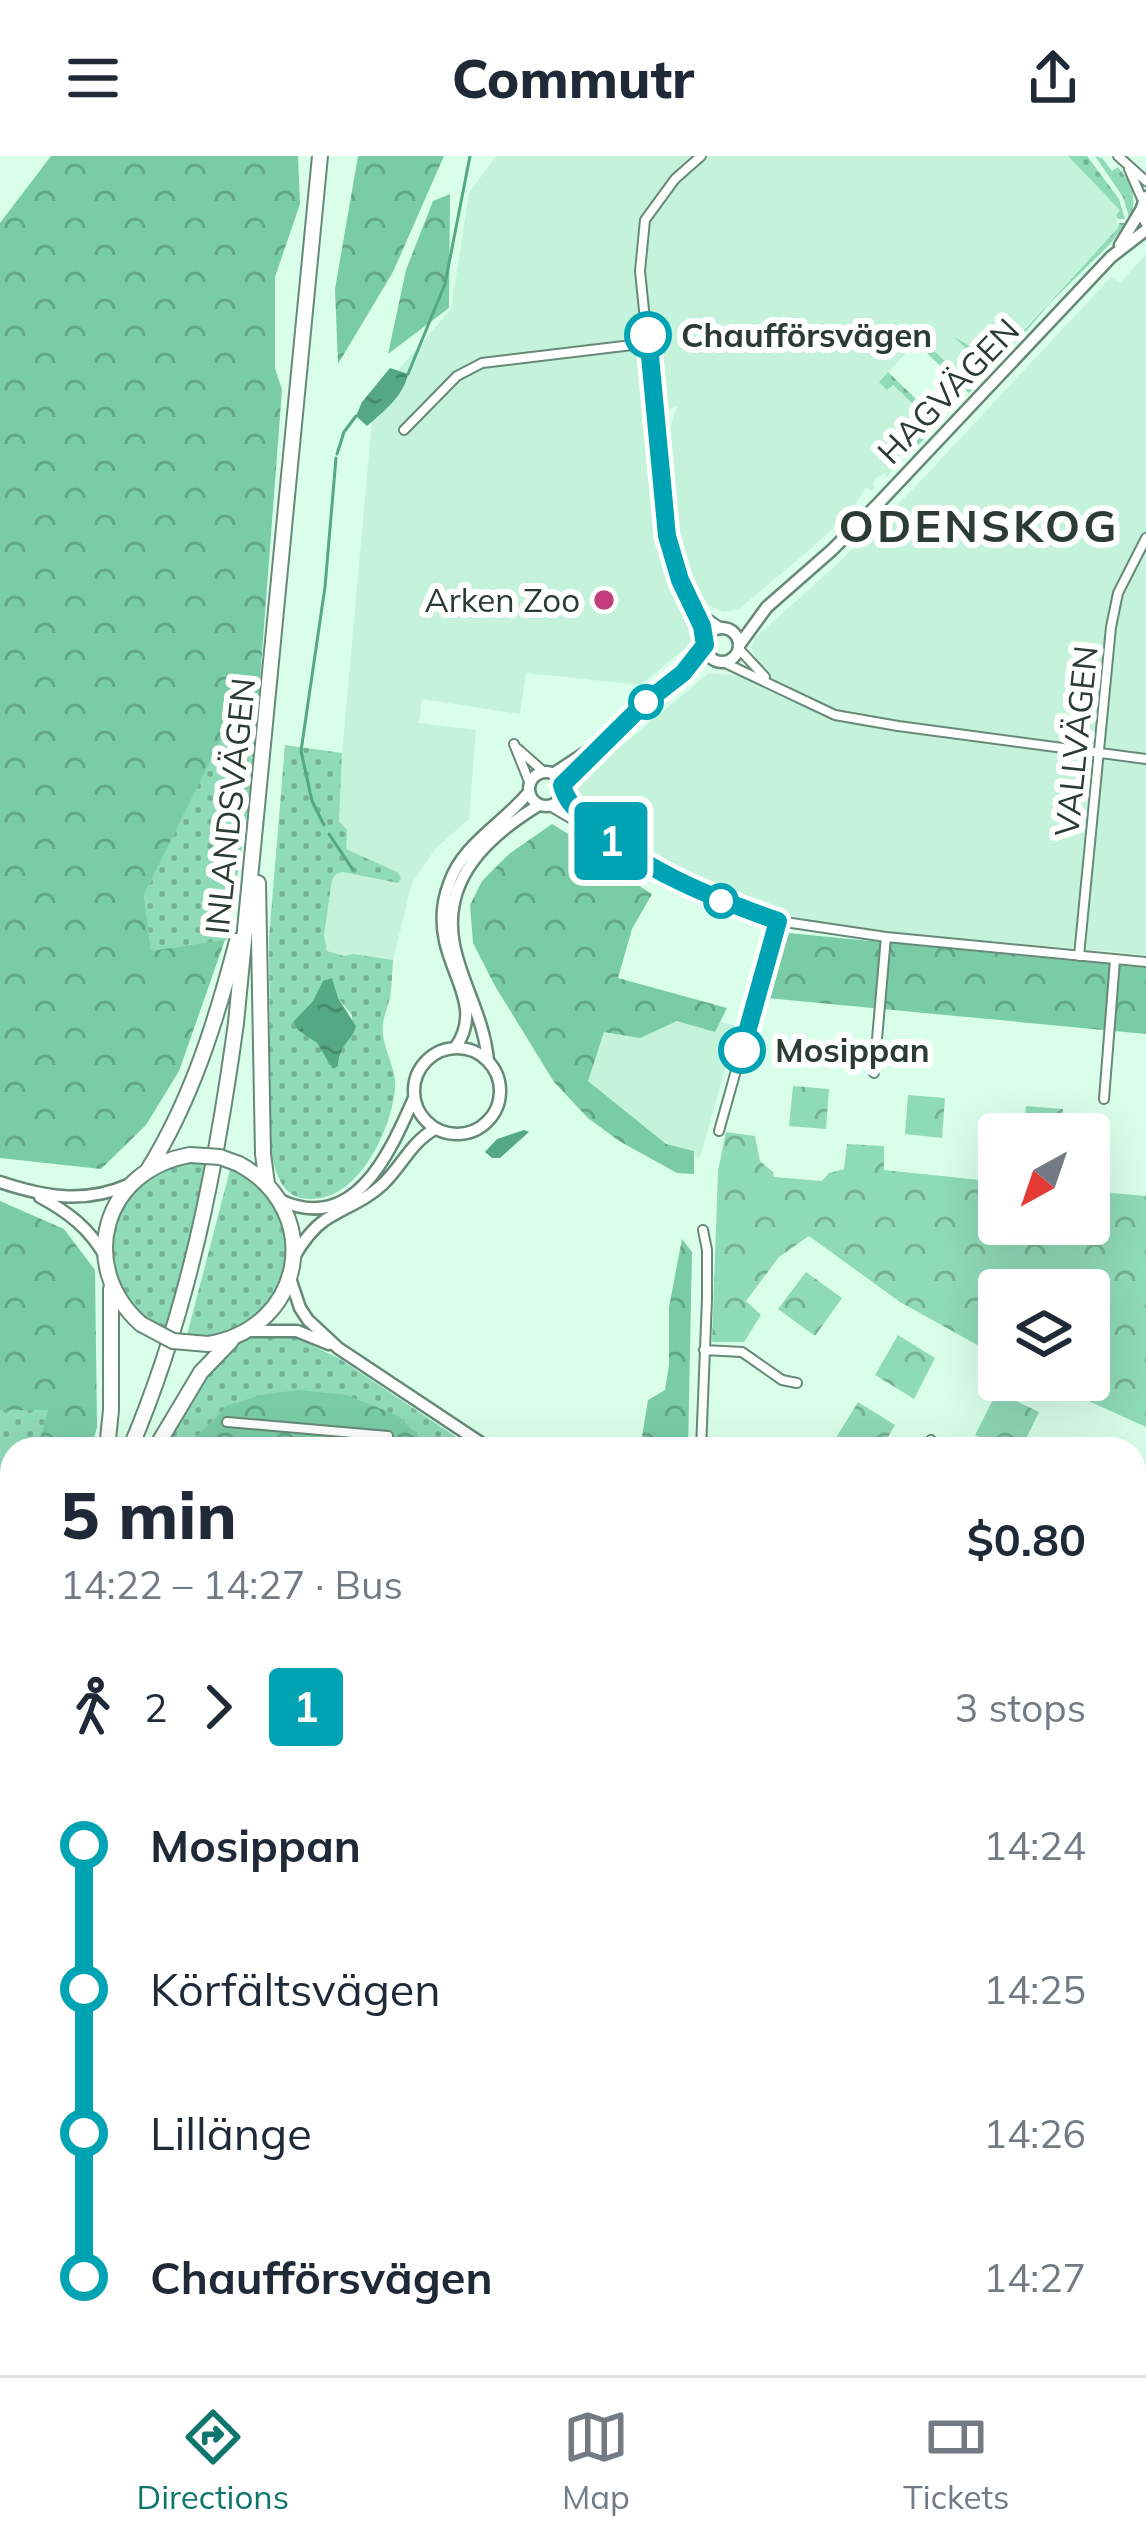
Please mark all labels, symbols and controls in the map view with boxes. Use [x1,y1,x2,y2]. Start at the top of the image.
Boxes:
text: Commutr [452,44,694,112]
icon: menu [60,45,126,111]
icon: share [1020,45,1086,111]
street label: HAGVÄGEN [868,309,1027,472]
marker: Chaufförsvägen [626,313,670,357]
place label: Chaufförsvägen [681,314,932,355]
district label: ODENSKOG [839,497,1119,553]
place label: Arken Zoo [424,579,580,620]
marker: Arken Zoo [591,587,617,613]
street label: VALLVÄGEN [1045,644,1106,838]
street label: INLANDSVÄGEN [196,676,263,936]
unlabelled marker [630,686,662,718]
line badge: 1 [572,802,650,880]
text: 1 [598,814,624,867]
unlabelled marker [705,885,737,917]
marker: Mosippan [720,1028,764,1072]
place label: Mosippan [775,1029,930,1070]
north arrow [978,1113,1110,1245]
map controls [978,1113,1110,1401]
button: layers [978,1269,1110,1401]
text: 5 min [60,1473,237,1556]
text: $0.80 [967,1511,1086,1567]
text: 14:22 – 14:27 · Bus [60,1560,403,1609]
icon: walk [60,1674,126,1740]
icon: forward [185,1674,251,1740]
text: 1 [293,1680,319,1733]
text: 2 [144,1683,167,1732]
text: 3 stops [955,1683,1086,1732]
text: Mosippan [150,1817,361,1873]
text: 14:24 [984,1821,1086,1870]
text: Körfältsvägen [150,1961,441,2017]
text: 14:25 [984,1965,1086,2014]
text: Lillänge [150,2105,312,2161]
text: 14:26 [984,2109,1086,2158]
text: Chaufförsvägen [150,2249,493,2305]
text: 14:27 [984,2253,1086,2302]
tab: Directions [136,2404,289,2517]
tab: Map [562,2404,630,2517]
tab: Tickets [903,2404,1009,2517]

